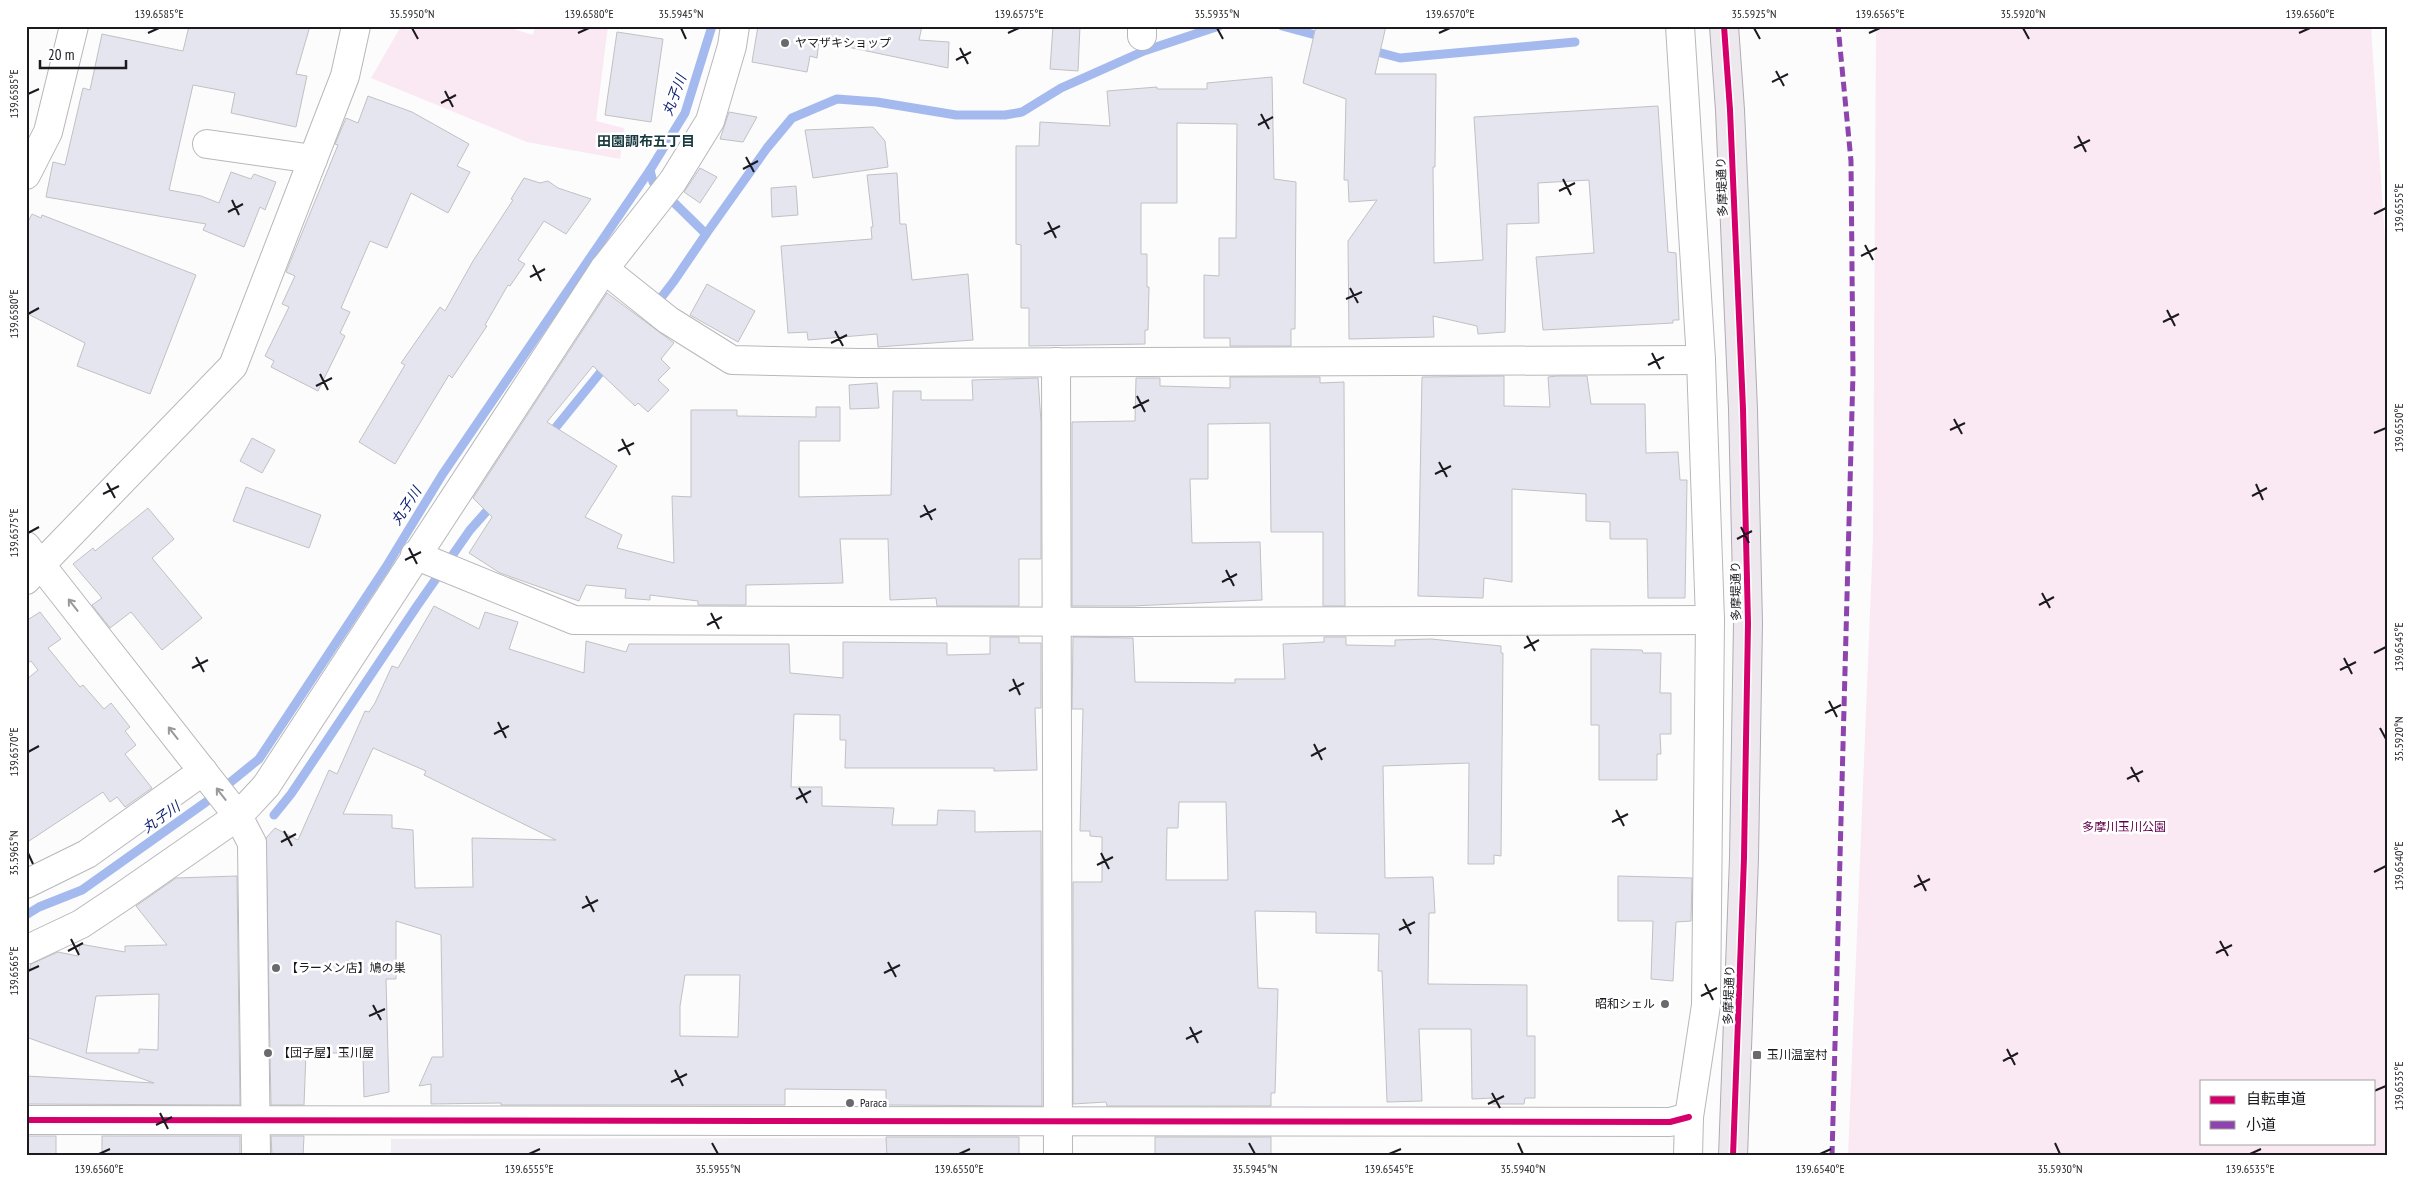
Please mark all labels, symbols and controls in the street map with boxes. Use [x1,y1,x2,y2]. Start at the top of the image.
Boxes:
text: 139.6585°E [134,6,184,21]
text: 35.5950°N [389,6,435,21]
text: 139.6580°E [564,6,614,21]
text: 35.5945°N [658,6,704,21]
text: 139.6575°E [994,6,1044,21]
text: 35.5935°N [1194,6,1240,21]
text: 139.6570°E [1425,6,1475,21]
text: 35.5925°N [1731,6,1777,21]
text: 139.6565°E [1855,6,1905,21]
text: 35.5920°N [2000,6,2046,21]
text: 139.6560°E [2285,6,2335,21]
place label: ヤマザキショップ [795,35,891,50]
marker: ヤマザキショップ [779,37,791,49]
scale bar [40,38,126,70]
text: 20 m [48,45,74,64]
text: 139.6585°E [6,69,21,119]
water label: 丸子川 [658,70,691,118]
district label: 田園調布五丁目 [597,132,695,150]
street label: 多摩堤通り [1713,157,1730,217]
text: 139.6555°E [2391,183,2406,233]
text: 139.6580°E [6,289,21,339]
text: 139.6550°E [2391,403,2406,453]
water label: 丸子川 [387,482,426,529]
text: 139.6575°E [6,508,21,558]
street label: 多摩堤通り [1727,561,1744,621]
one-way arrow [67,599,78,612]
text: 139.6545°E [2391,622,2406,672]
text: 35.5920°N [2391,716,2406,762]
text: 139.6570°E [6,727,21,777]
one-way arrow [168,727,179,740]
one-way arrow [215,788,226,801]
water label: 丸子川 [139,796,185,836]
park label: 多摩川玉川公園 [2082,819,2166,834]
text: 35.5965°N [6,830,21,876]
text: 139.6540°E [2391,841,2406,891]
text: 139.6565°E [6,946,21,996]
place label: 【ラーメン店】鳩の巣 [286,960,406,975]
marker: 【ラーメン店】鳩の巣 [270,962,282,974]
street label: 多摩堤通り [1720,965,1737,1025]
place label: 昭和シェル [1595,996,1655,1011]
marker: 昭和シェル [1659,998,1671,1010]
place label: 【団子屋】玉川屋 [278,1045,374,1060]
marker: 【団子屋】玉川屋 [262,1047,274,1059]
place label: 玉川温室村 [1767,1047,1828,1062]
marker: 玉川温室村 [1751,1049,1763,1061]
text: 139.6535°E [2391,1061,2406,1111]
legend [2200,1080,2376,1144]
text: 自転車道 [2246,1089,2306,1108]
place label: Paraca [860,1095,887,1110]
marker: Paraca [844,1097,856,1109]
text: 小道 [2246,1115,2276,1134]
text: 139.6560°E [74,1161,124,1176]
text: 139.6555°E [504,1161,554,1176]
text: 35.5955°N [695,1161,741,1176]
text: 139.6550°E [934,1161,984,1176]
text: 35.5945°N [1232,1161,1278,1176]
text: 139.6545°E [1364,1161,1414,1176]
text: 35.5940°N [1500,1161,1546,1176]
text: 139.6540°E [1795,1161,1845,1176]
text: 35.5930°N [2037,1161,2083,1176]
text: 139.6535°E [2225,1161,2275,1176]

